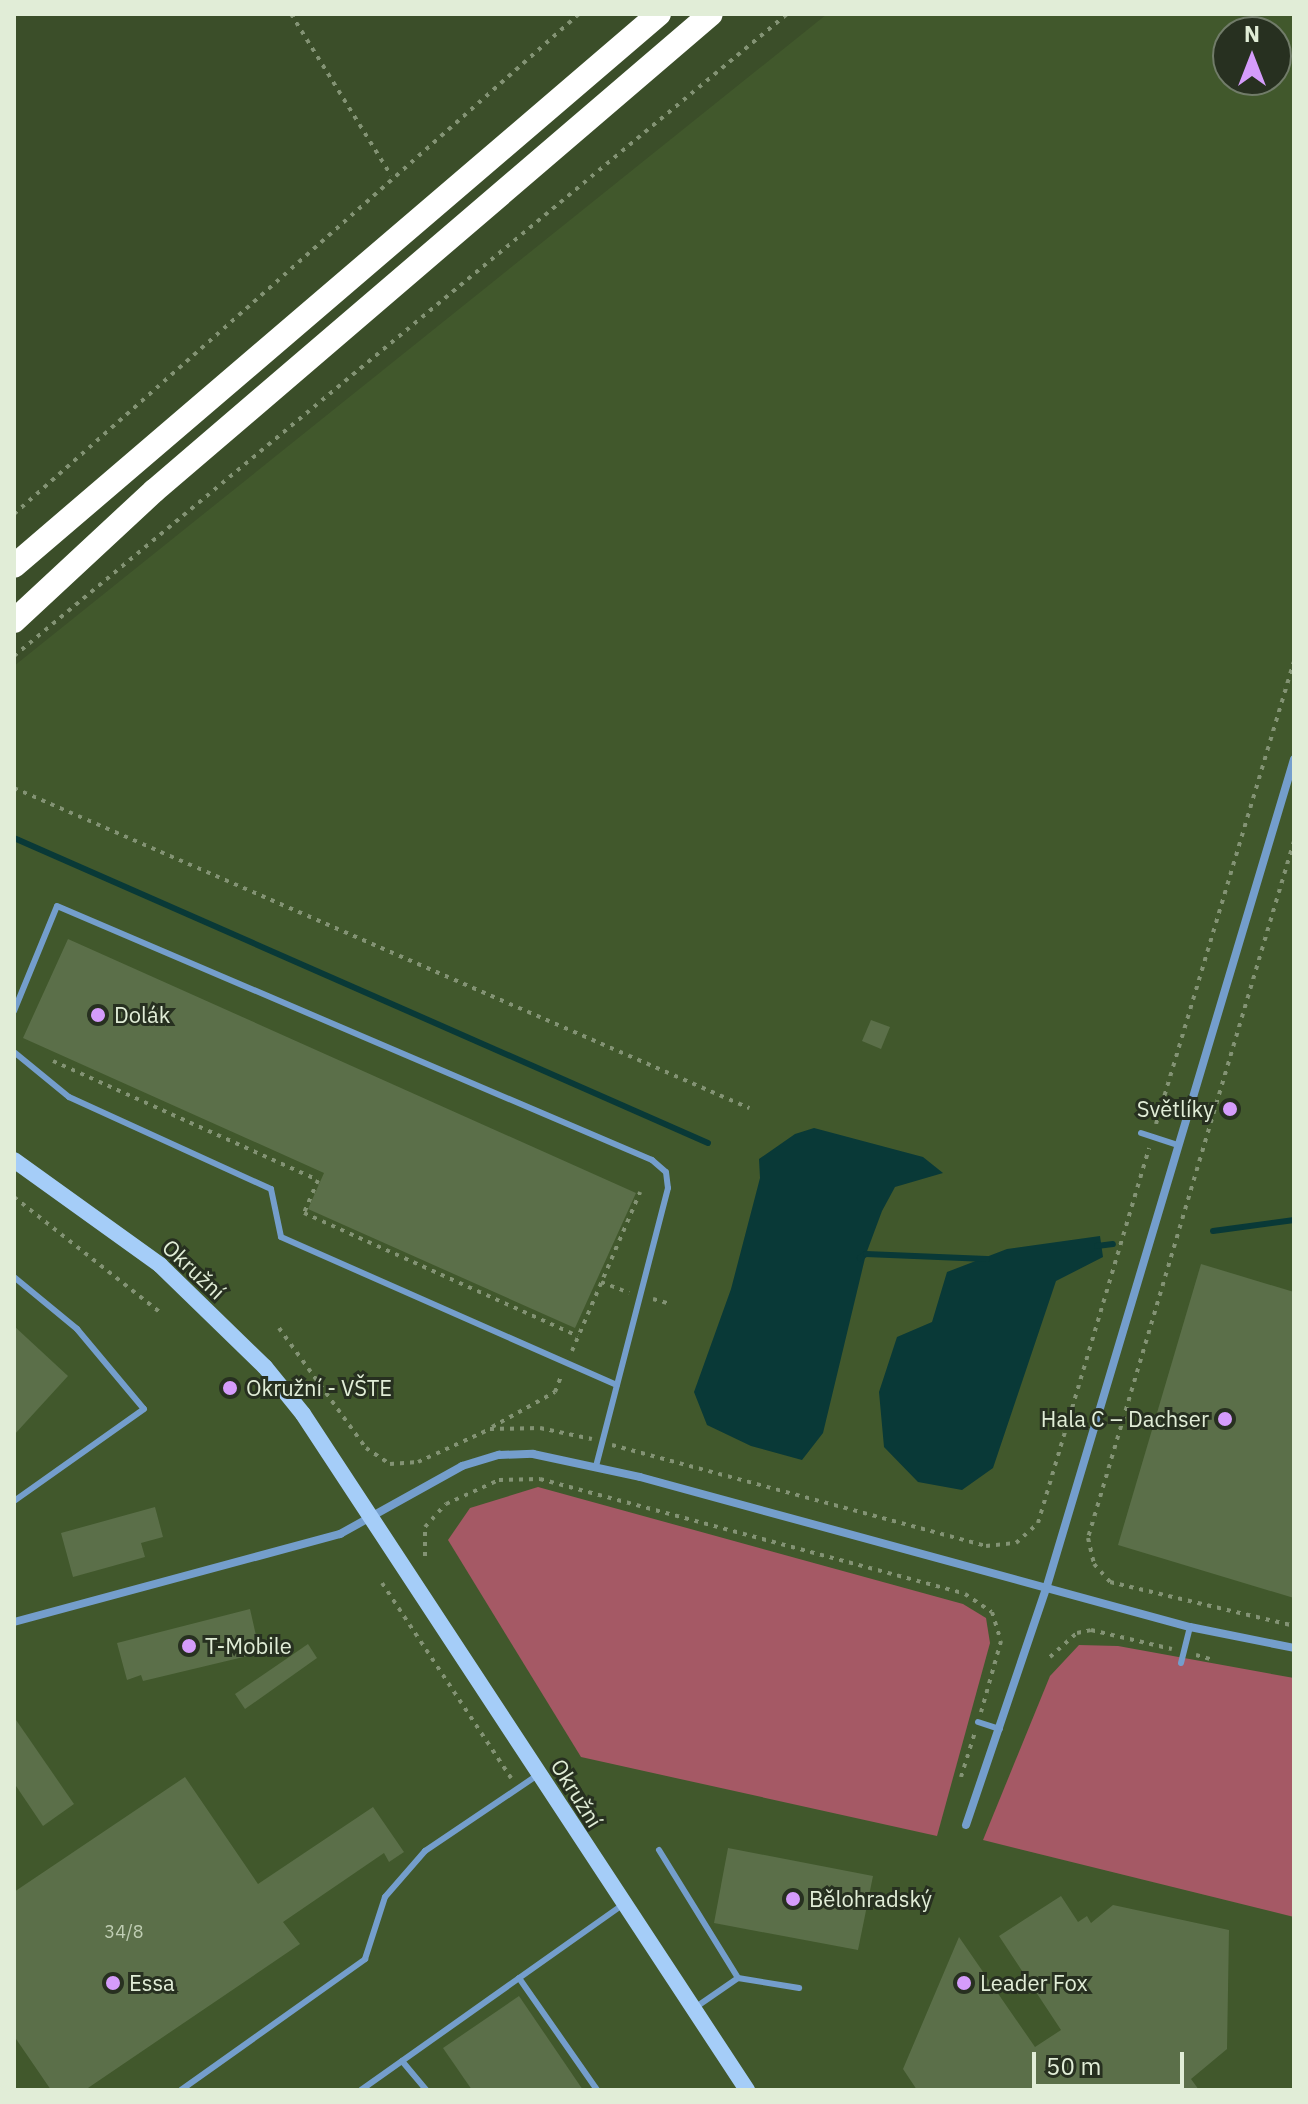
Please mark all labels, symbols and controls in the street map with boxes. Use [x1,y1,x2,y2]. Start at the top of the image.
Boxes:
north arrow [1212,16,1292,96]
text: N [1244,19,1260,48]
place label: Dolák [114,1002,170,1028]
marker: Dolák [89,1006,107,1024]
place label: Světlíky [1137,1096,1214,1122]
marker: Světlíky [1221,1100,1239,1118]
street label: Okružní [157,1233,231,1305]
place label: Okružní - VŠTE [246,1375,392,1401]
marker: Okružní - VŠTE [221,1379,239,1397]
place label: Hala C – Dachser [1041,1406,1209,1432]
marker: Hala C – Dachser [1216,1410,1234,1428]
place label: T-Mobile [205,1633,292,1659]
marker: T-Mobile [180,1637,198,1655]
street label: Okružní [546,1754,608,1832]
place label: Bělohradský [809,1886,932,1912]
marker: Bělohradský [784,1890,802,1908]
house number: 34/8 [104,1921,144,1943]
place label: Essa [129,1970,175,1996]
place label: Leader Fox [980,1970,1088,1996]
marker: Essa [104,1974,122,1992]
marker: Leader Fox [955,1974,973,1992]
scale bar [1036,2036,1188,2086]
text: 50 m [1046,2050,1101,2082]

